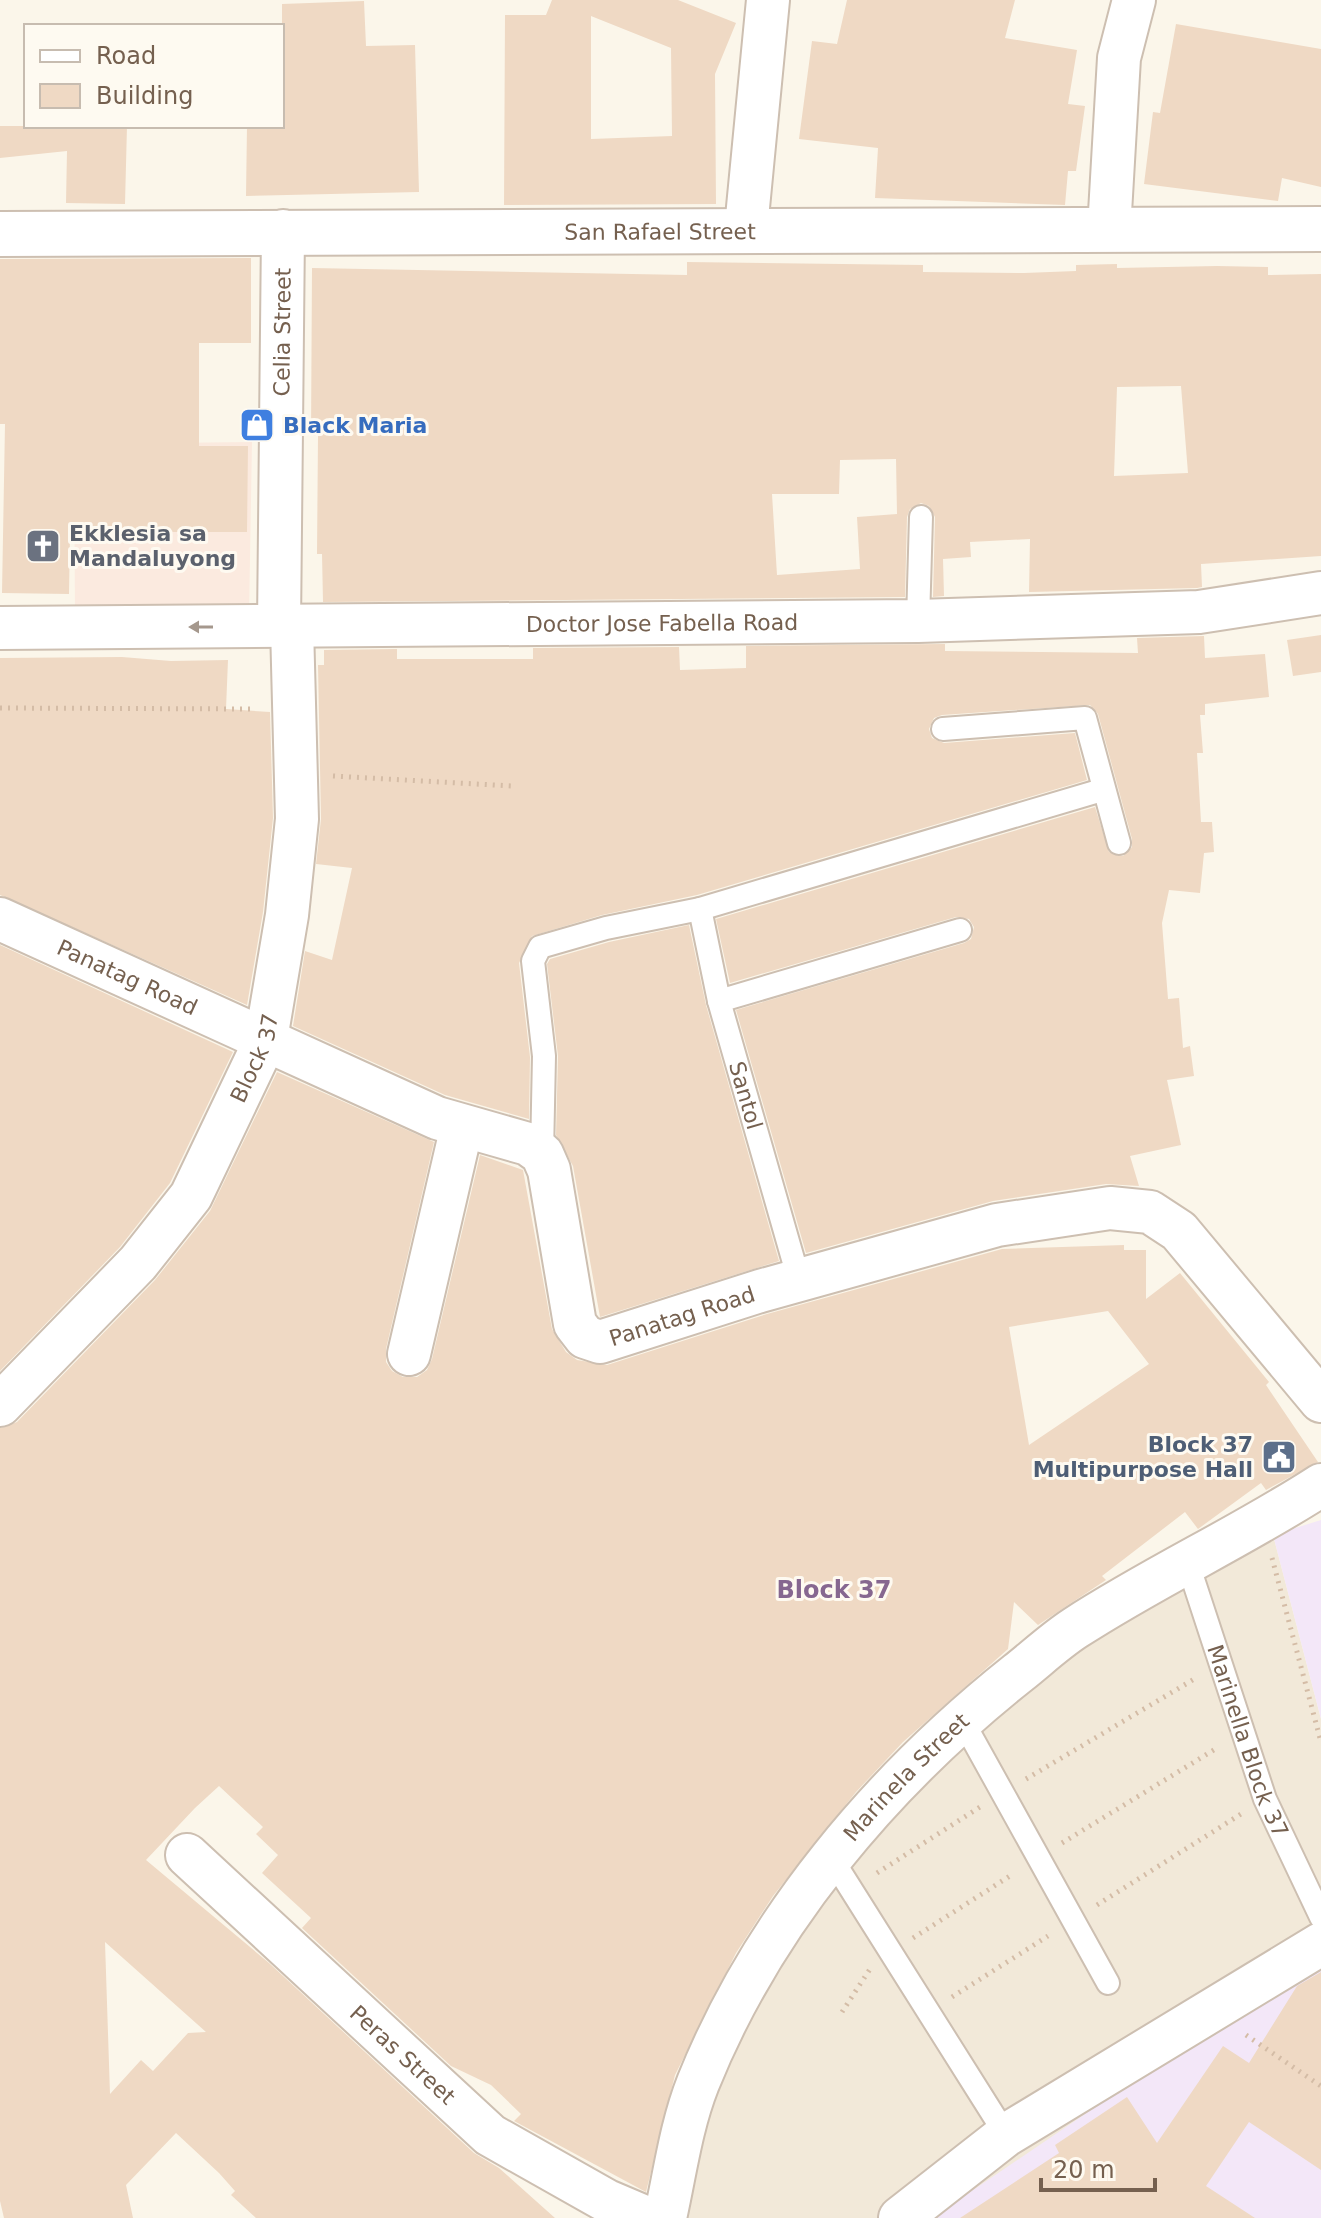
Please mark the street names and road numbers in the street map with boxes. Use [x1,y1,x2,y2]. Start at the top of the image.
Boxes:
street label: San Rafael Street [564,219,756,244]
street label: Celia Street [269,267,295,396]
street label: Doctor Jose Fabella Road [526,609,798,636]
street label: Panatag Road [53,934,202,1020]
street label: Block 37 [225,1011,283,1106]
street label: Santol [724,1058,768,1132]
street label: Panatag Road [606,1281,758,1351]
street label: Marinella Block 37 [1203,1641,1294,1841]
street label: Marinela Street [838,1708,974,1846]
street label: Peras Street [345,2000,461,2109]

